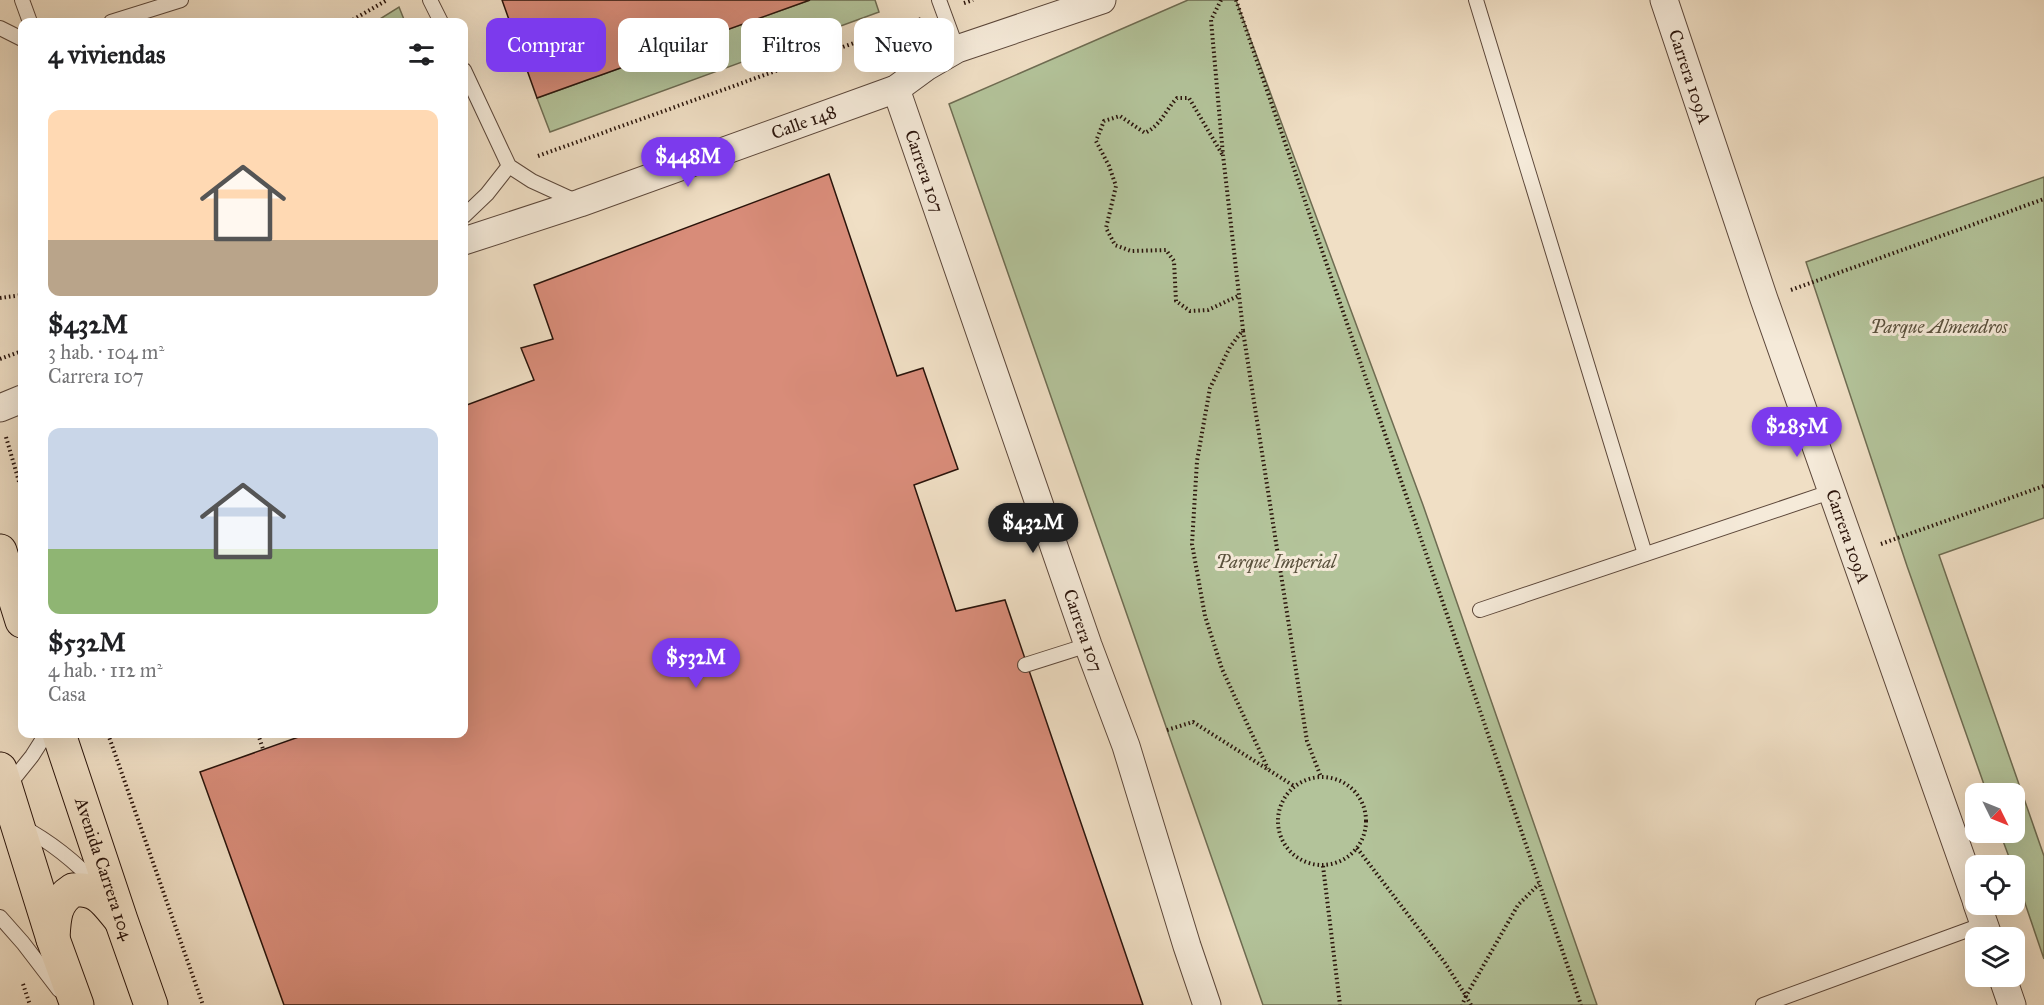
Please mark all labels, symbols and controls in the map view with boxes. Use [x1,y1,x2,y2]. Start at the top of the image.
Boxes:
chip: Comprar [486,18,606,72]
chip: Alquilar [618,18,729,72]
chip: Filtros [741,18,842,72]
chip: Nuevo [854,18,954,72]
street label: Carrera 109A [1664,27,1716,127]
text: 4 viviendas [48,38,166,70]
icon: filters [405,38,438,71]
street label: Calle 148 [768,100,839,144]
street label: Carrera 107 [900,127,949,216]
pin: $448M [646,137,730,188]
text: $448M [655,144,721,168]
icon: home [189,149,297,257]
text: $432M [48,308,128,340]
park label: Parque Almendros [1870,316,2008,338]
text: 3 hab. · 104 m² [48,340,164,364]
text: Carrera 107 [48,364,144,388]
pin: $285M [1755,407,1839,458]
text: $285M [1766,414,1828,438]
icon: home [189,467,297,575]
street label: Carrera 109A [1821,486,1874,586]
pin: $432M [991,503,1075,554]
text: $432M [1002,510,1064,534]
park label: Parque Imperial [1216,551,1338,574]
street label: Carrera 107 [1059,586,1108,675]
text: $532M [48,626,126,658]
pin: $532M [654,638,738,689]
text: $532M [666,645,726,669]
text: 4 hab. · 112 m² [48,658,162,682]
text: Casa [48,682,86,706]
north arrow [1965,783,2025,843]
map controls [1965,783,2025,987]
street label: Avenida Carrera 104 [70,794,139,944]
button: locate [1965,855,2025,915]
button: layers [1965,927,2025,987]

